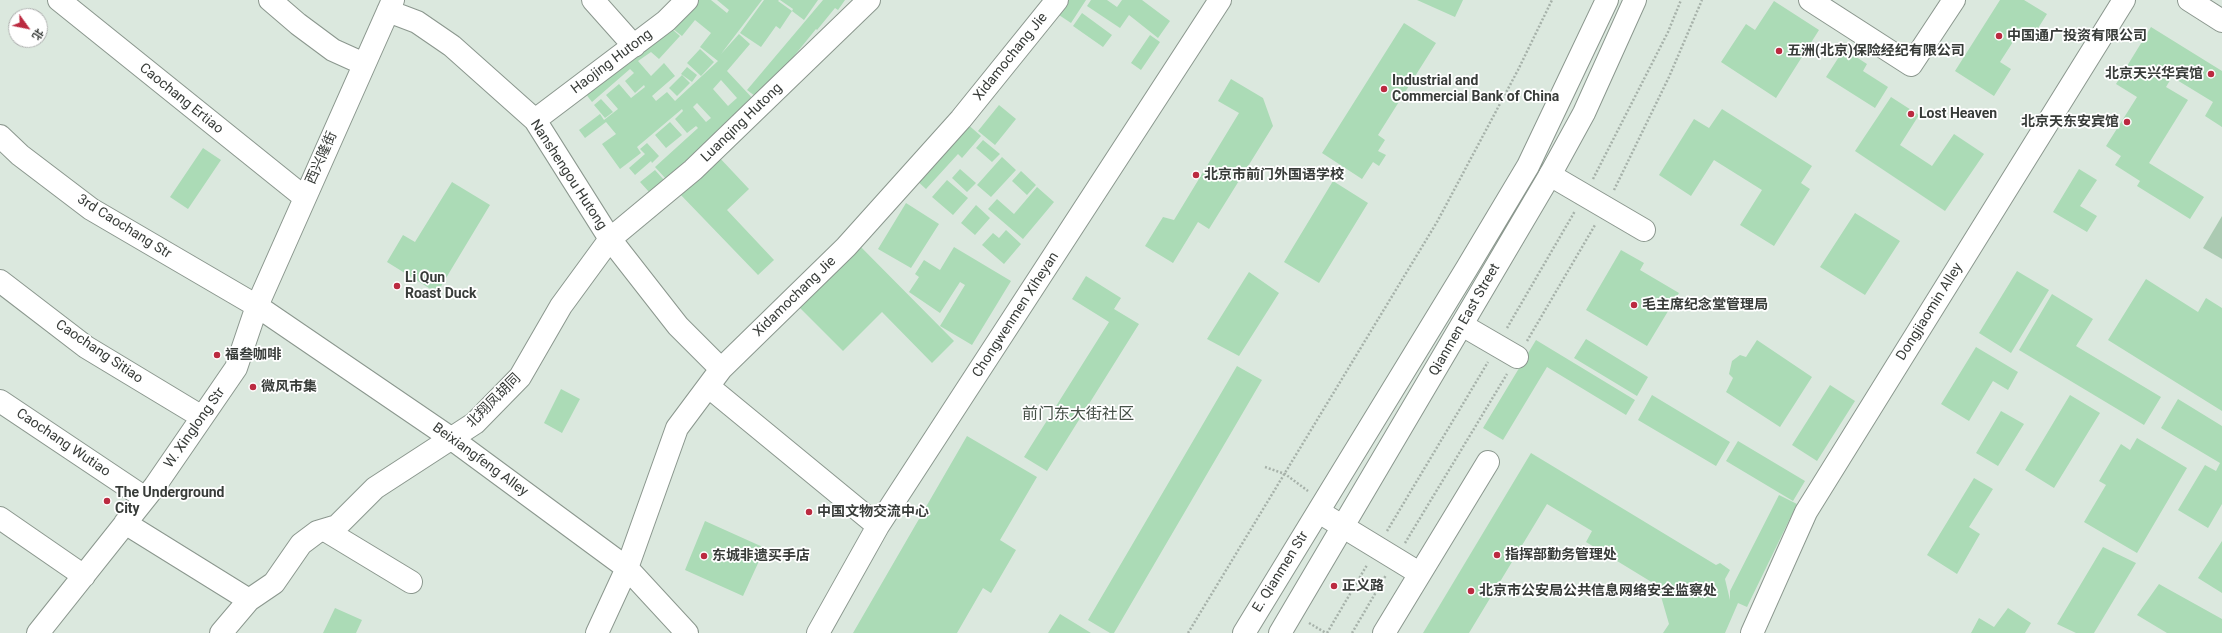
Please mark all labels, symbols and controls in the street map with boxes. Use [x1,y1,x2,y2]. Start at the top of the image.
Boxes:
north arrow [8,8,48,48]
street label: Xidamochang Jie [970,10,1052,104]
text: 北 [29,26,46,42]
street label: Haojing Hutong [568,26,656,98]
place label: 中国通广投资有限公司 [2007,28,2147,44]
marker: 中国通广投资有限公司 [1994,31,2004,41]
place label: 五洲(北京)保险经纪有限公司 [1787,43,1965,59]
marker: 五洲(北京)保险经纪有限公司 [1774,46,1784,56]
street label: Caochang Ertiao [136,60,226,138]
place label: 北京天兴华宾馆 [2105,66,2203,82]
marker: 北京天兴华宾馆 [2206,69,2216,79]
place label: Industrial and Commercial Bank of China [1392,73,1559,106]
street label: Luanqing Hutong [698,80,786,166]
marker: Industrial and Commercial Bank of China [1379,84,1389,94]
place label: Lost Heaven [1919,106,1997,122]
marker: Lost Heaven [1906,109,1916,119]
place label: 北京天东安宾馆 [2021,114,2119,130]
street label: Nanshengou Hutong [526,117,610,233]
marker: 北京天东安宾馆 [2122,117,2132,127]
street label: 西兴隆街 [303,129,341,187]
place label: 北京市前门外国语学校 [1204,167,1344,183]
marker: 北京市前门外国语学校 [1191,170,1201,180]
street label: 3rd Caochang Str [74,191,174,263]
street label: Chongwenmen Xiheyan [969,249,1063,381]
street label: Xidamochang Jie [750,253,840,341]
street label: Dongjiaomin Alley [1893,260,1967,364]
street label: Qianmen East Street [1426,261,1504,379]
place label: Li Qun Roast Duck [405,270,476,302]
marker: Li Qun Roast Duck [392,281,402,291]
place label: 毛主席纪念堂管理局 [1642,297,1768,313]
marker: 毛主席纪念堂管理局 [1629,300,1639,310]
street label: Caochang Sitiao [52,317,146,387]
place label: 福叁咖啡 [225,347,281,363]
marker: 福叁咖啡 [212,350,222,360]
street label: 北翔凤胡同 [463,370,525,432]
place label: 微风市集 [261,379,317,395]
marker: 微风市集 [248,382,258,392]
street label: W. Xinglong Str [161,384,229,472]
street label: Caochang Wutiao [13,405,113,481]
district label: 前门东大街社区 [1022,405,1134,425]
street label: Beixiangfeng Alley [429,420,531,500]
place label: The Underground City [115,485,224,518]
marker: The Underground City [102,496,112,506]
place label: 中国文物交流中心 [817,504,929,520]
marker: 中国文物交流中心 [804,507,814,517]
street label: E. Qianmen Str [1249,529,1313,615]
place label: 指挥部勤务管理处 [1505,547,1617,563]
place label: 东城非遗买手店 [712,548,810,564]
marker: 指挥部勤务管理处 [1492,550,1502,560]
marker: 东城非遗买手店 [699,551,709,561]
place label: 正义路 [1342,578,1384,594]
marker: 正义路 [1329,581,1339,591]
place label: 北京市公安局公共信息网络安全监察处 [1479,583,1717,599]
marker: 北京市公安局公共信息网络安全监察处 [1466,586,1476,596]

